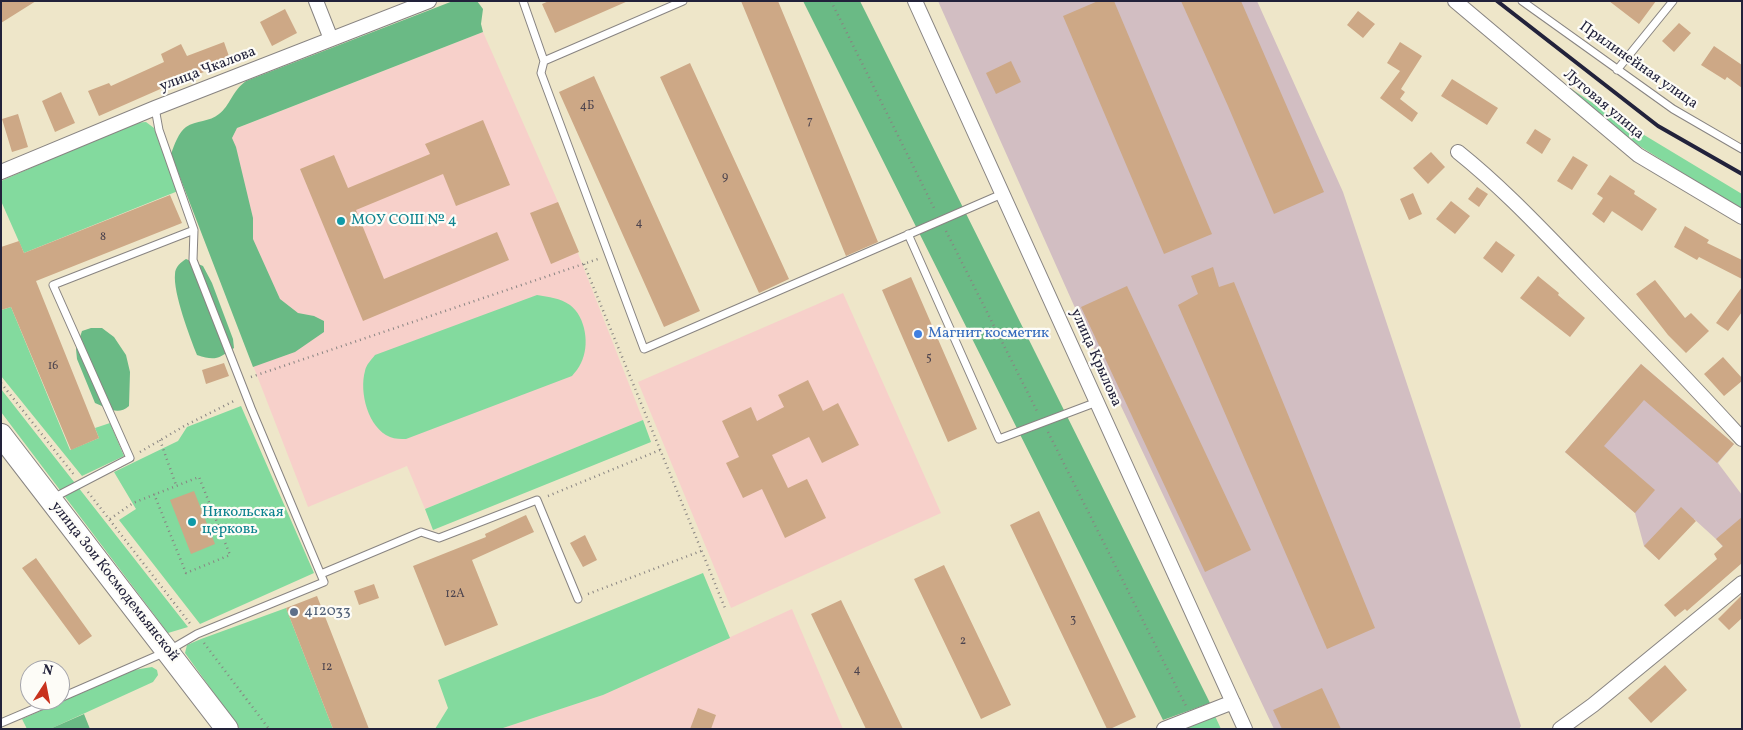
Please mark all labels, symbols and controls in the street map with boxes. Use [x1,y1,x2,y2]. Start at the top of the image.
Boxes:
street label: Прилинейная улица [1575,18,1701,114]
street label: улица Чкалова [157,43,259,97]
street label: Луговая улица [1559,66,1647,144]
house number: 4Б [580,100,594,114]
house number: 7 [807,115,813,129]
house number: 9 [722,171,728,185]
place label: МОУ СОШ № 4 [351,212,457,230]
marker: МОУ СОШ № 4 [335,215,347,227]
house number: 4 [635,217,643,231]
house number: 8 [100,231,106,245]
street label: улица Крылова [1065,306,1125,410]
place label: Магнит косметик [928,325,1049,343]
marker: Магнит косметик [912,328,924,340]
house number: 5 [926,352,932,366]
house number: 16 [48,360,58,374]
street label: улица Зои Космодемьянской [46,498,182,666]
place label: Никольская церковь [202,504,284,539]
marker: Никольская церковь [186,516,198,528]
house number: 12А [445,588,465,602]
place label: 412033 [304,603,351,621]
marker: 412033 [288,606,300,618]
house number: 3 [1070,614,1076,628]
house number: 2 [960,635,966,649]
north arrow [20,660,70,710]
text: N [41,660,55,681]
house number: 12 [321,661,333,675]
house number: 4 [853,664,861,678]

